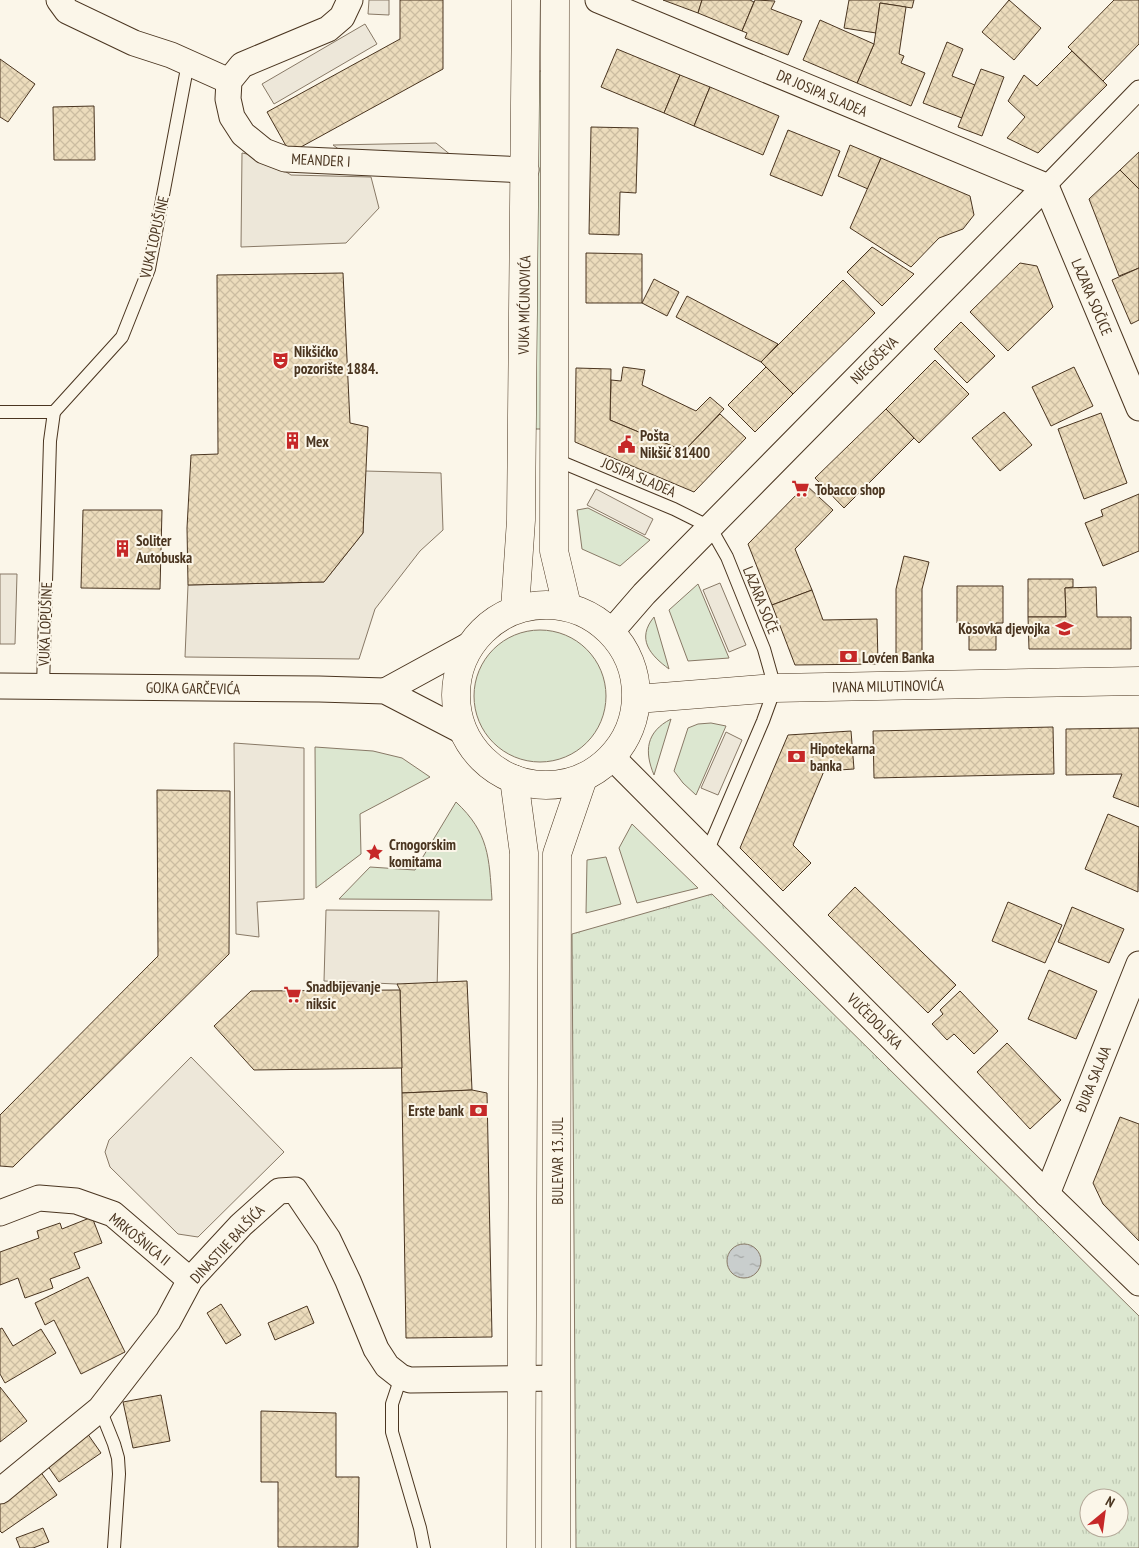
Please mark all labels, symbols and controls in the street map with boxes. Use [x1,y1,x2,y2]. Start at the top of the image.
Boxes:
street label: DR JOSIPA SLADEA [774,65,871,121]
street label: MEANDER I [291,149,351,171]
street label: VUKA LOPUŠINE [135,194,173,281]
street label: VUKA MIĆUNOVIĆA [514,254,534,356]
street label: LAZARA SOČICE [1067,256,1117,338]
street label: NJEGOŠEVA [846,331,903,388]
place label: Nikšićko pozorište 1884. [294,342,378,378]
theatre icon: Nikšićko pozorište 1884. [270,350,290,370]
place label: Pošta Nikšić 81400 [640,426,710,462]
building icon: Mex [282,431,302,451]
place label: Mex [306,432,329,451]
public building icon: Pošta Nikšić 81400 [616,434,636,454]
street label: JOSIPA SLADEA [598,452,680,501]
supermarket icon: Tobacco shop [791,479,811,499]
place label: Tobacco shop [815,480,886,499]
place label: Soliter Autobuska [135,531,192,567]
building icon: Soliter Autobuska [112,539,132,559]
street label: LAZARA SOČE [739,563,783,637]
street label: VUKA LOPUŠINE [34,582,56,667]
school or university icon: Kosovka djevojka [1054,618,1074,638]
place label: Kosovka djevojka [958,619,1050,638]
bank icon: Lovćen Banka [838,647,858,667]
place label: Lovćen Banka [862,648,934,667]
street label: IVANA MILUTINOVIĆA [832,676,945,696]
street label: GOJKA GARČEVIĆA [146,678,241,698]
place label: Hipotekarna banka [810,739,875,775]
bank icon: Hipotekarna banka [786,747,806,767]
place label: Crnogorskim komitama [389,835,456,871]
place icon: Crnogorskim komitama [365,843,385,863]
place label: Snadbijevanje niksic [306,977,381,1013]
supermarket icon: Snadbijevanje niksic [282,985,302,1005]
street label: VUČEDOLSKA [842,988,907,1053]
street label: ĐURA SALAJA [1071,1042,1115,1116]
bank icon: Erste bank [468,1100,488,1120]
place label: Erste bank [408,1101,465,1120]
street label: BULEVAR 13. JUL [548,1117,567,1205]
street label: DINASTIJE BALŠIĆA [186,1200,269,1287]
street label: MRKOŠNICA II [106,1209,174,1269]
north arrow [1079,1488,1129,1538]
text: N [1103,1492,1118,1511]

